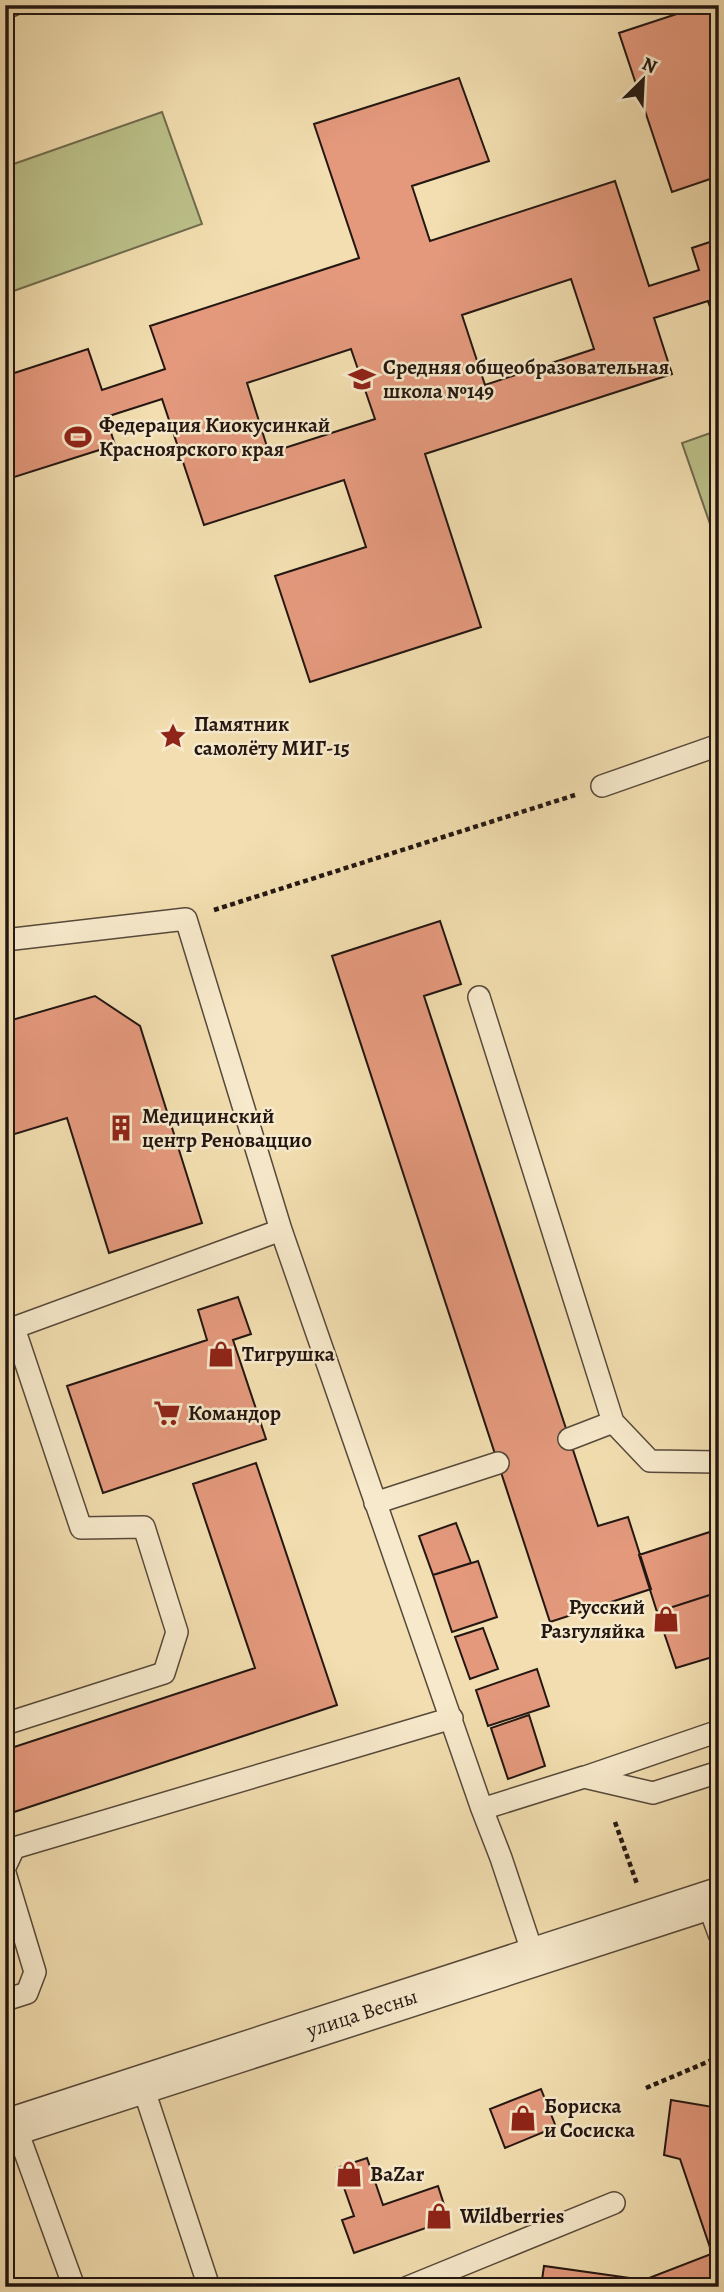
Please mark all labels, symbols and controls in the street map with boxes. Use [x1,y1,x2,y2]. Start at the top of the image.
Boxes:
north arrow [608,46,678,116]
text: N [638,51,661,80]
place label: Средняя общеобразовательная школа №149 [383,353,669,405]
school or university icon: Средняя общеобразовательная школа №149 [347,364,377,394]
place label: Федерация Киокусинкай Красноярского края [99,411,330,463]
sports icon: Федерация Киокусинкай Красноярского края [63,422,93,452]
place label: Памятник самолёту МИГ-15 [194,710,350,762]
place icon: Памятник самолёту МИГ-15 [158,721,188,751]
place label: Медицинский центр Реноваццио [142,1102,312,1154]
building icon: Медицинский центр Реноваццио [106,1113,136,1143]
shop icon: Тигрушка [206,1339,236,1369]
place label: Тигрушка [242,1340,335,1368]
supermarket icon: Командор [152,1398,182,1428]
place label: Командор [188,1399,281,1427]
place label: Русский Разгуляйка [540,1593,645,1645]
shop icon: Русский Разгуляйка [651,1604,681,1634]
street label: улица Весны [302,1982,421,2044]
place label: Бориска и Сосиска [544,2092,635,2144]
shop icon: Бориска и Сосиска [508,2103,538,2133]
shop icon: BaZar [334,2159,364,2189]
place label: BaZar [370,2160,425,2188]
shop icon: Wildberries [424,2201,454,2231]
place label: Wildberries [459,2202,564,2230]

